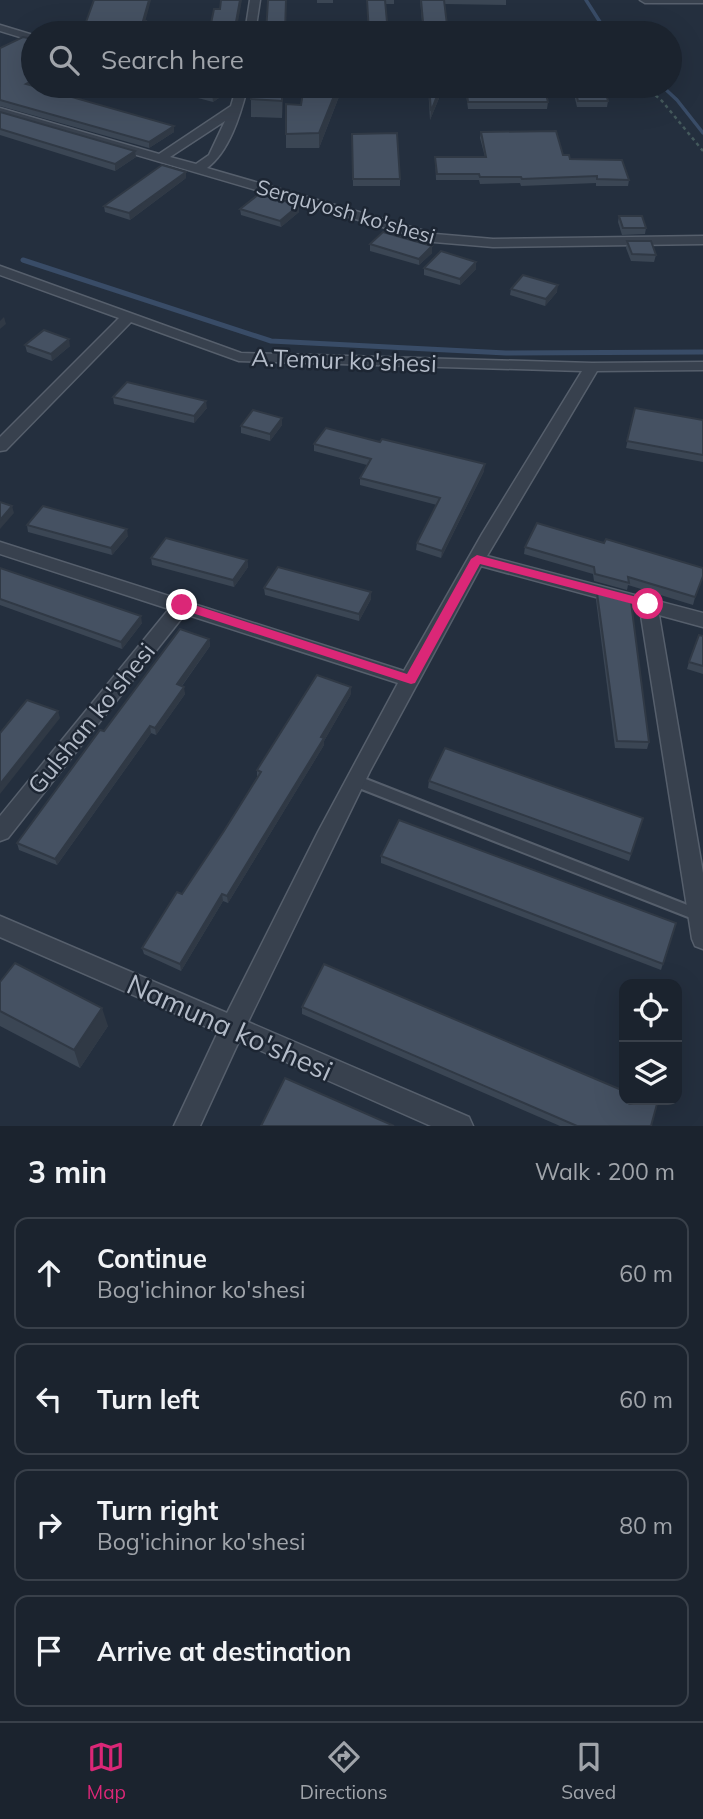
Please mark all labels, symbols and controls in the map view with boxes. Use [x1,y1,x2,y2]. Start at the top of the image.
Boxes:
search box [21,21,682,98]
icon: search [45,41,83,79]
text: Search here [101,43,244,76]
street label: Serquyosh ko'shesi [254,173,438,249]
street label: A.Temur ko'shesi [251,342,437,378]
route start [632,588,663,619]
route end [166,589,197,620]
street label: Gulshan ko'shesi [21,636,161,800]
street label: Namuna ko'shesi [122,966,338,1088]
map controls [619,979,682,1105]
button: locate [619,979,682,1042]
button: layers [619,1042,682,1105]
text: 3 min [28,1153,107,1191]
text: Walk · 200 m [535,1157,675,1186]
text: Continue [97,1242,207,1275]
icon: ahead [30,1254,68,1292]
text: 60 m [619,1259,673,1288]
text: Bog'ichinor ko'shesi [97,1275,306,1304]
icon: left [30,1380,68,1418]
text: Turn left [97,1383,199,1416]
text: 60 m [619,1385,673,1414]
text: Turn right [97,1494,218,1527]
icon: right [30,1506,68,1544]
text: 80 m [619,1511,673,1540]
text: Bog'ichinor ko'shesi [97,1527,306,1556]
icon: arrive [30,1632,68,1670]
text: Arrive at destination [97,1635,352,1668]
tab: Map [87,1738,126,1804]
tab: Directions [300,1738,388,1804]
tab: Saved [561,1738,616,1804]

